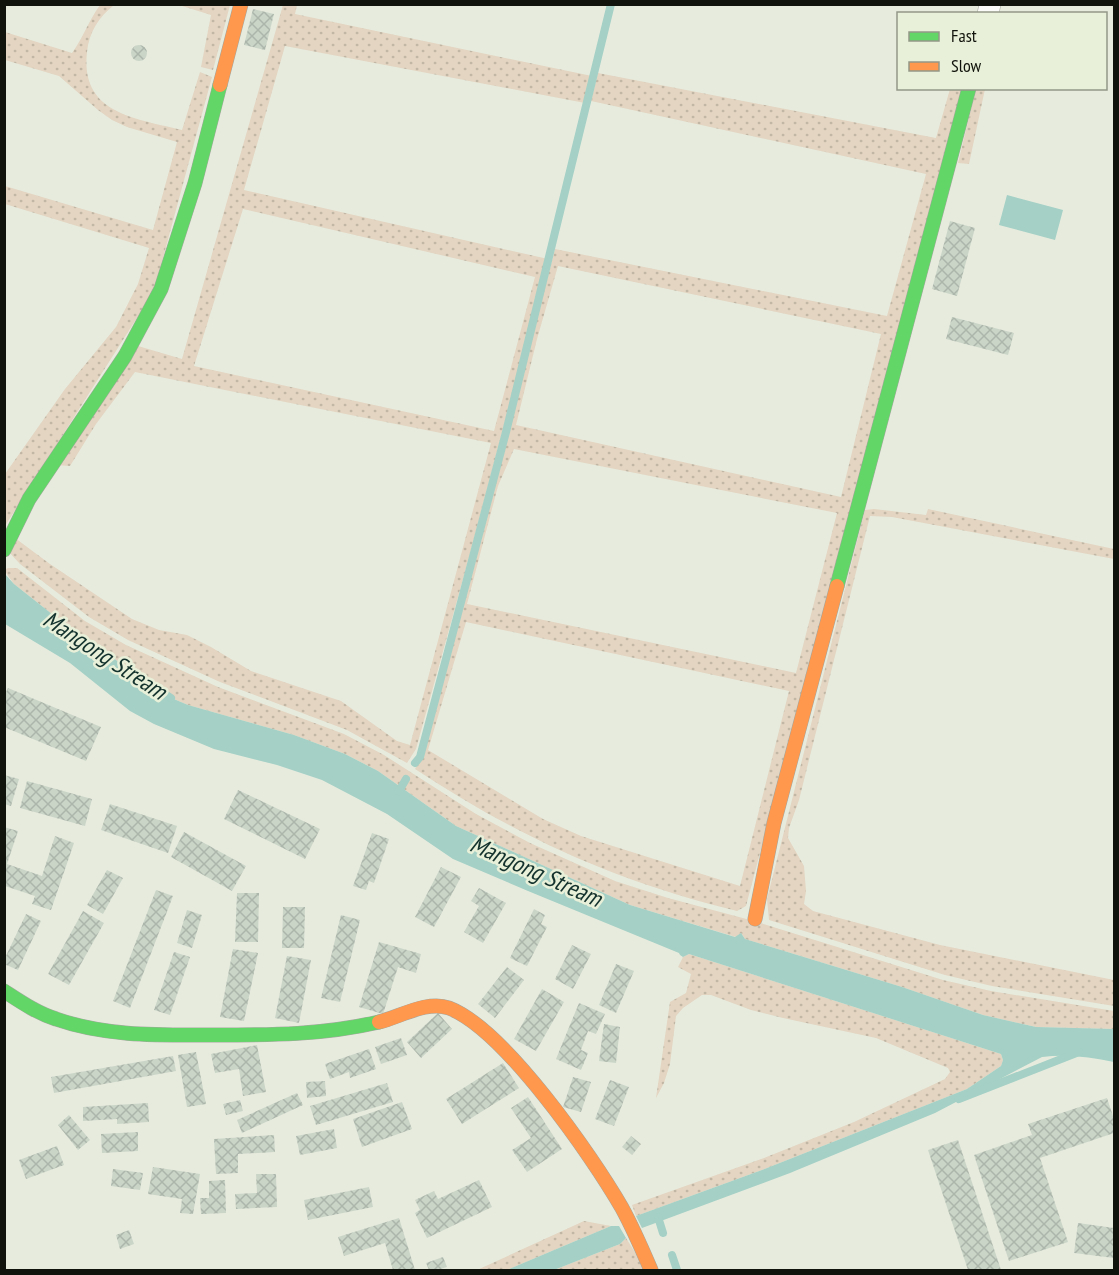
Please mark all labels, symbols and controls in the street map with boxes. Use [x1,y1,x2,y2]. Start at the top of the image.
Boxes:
legend [897,12,1107,90]
text: Fast [951,24,977,47]
text: Slow [951,54,982,77]
water label: Mangong Stream [38,604,174,707]
water label: Mangong Stream [465,828,608,914]

